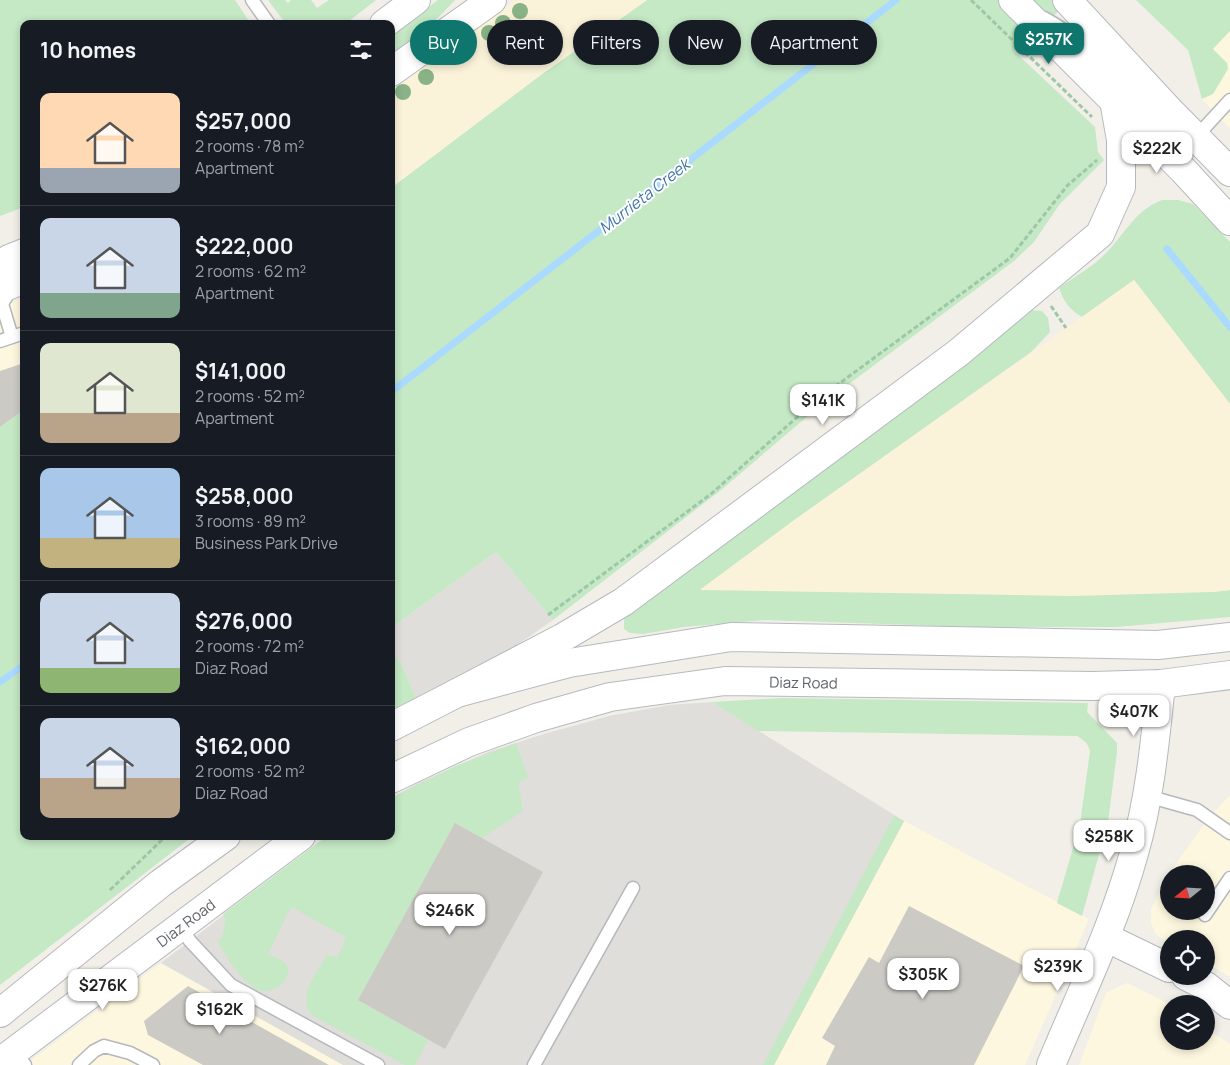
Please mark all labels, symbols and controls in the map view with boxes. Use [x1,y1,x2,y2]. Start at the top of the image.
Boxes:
chip: Buy [410,20,477,65]
chip: Rent [487,20,563,65]
chip: Filters [573,20,659,65]
chip: New [669,20,741,65]
chip: Apartment [751,20,877,65]
pin: $257K [1014,22,1084,65]
text: $257K [1025,28,1073,50]
text: 10 homes [40,36,136,64]
icon: filters [347,36,375,64]
text: $257,000 [195,107,292,135]
icon: home [80,113,140,173]
pin: $222K [1122,132,1192,174]
text: 2 rooms · 78 m² [195,135,304,157]
text: $222K [1133,137,1181,159]
water label: Murrieta Creek [594,152,696,238]
text: Apartment [195,157,274,179]
text: $222,000 [195,232,294,260]
icon: home [80,238,140,298]
text: 2 rooms · 62 m² [195,260,306,282]
text: Apartment [195,282,274,304]
text: $141,000 [195,357,286,385]
icon: home [80,363,140,423]
pin: $141K [788,384,858,426]
text: 2 rooms · 52 m² [195,385,305,407]
text: $141K [801,389,845,411]
text: Apartment [195,407,274,429]
text: $258,000 [195,482,294,510]
icon: home [80,488,140,548]
text: 3 rooms · 89 m² [195,510,306,532]
text: Business Park Drive [195,532,338,554]
text: $276,000 [195,607,293,635]
icon: home [80,613,140,673]
text: 2 rooms · 72 m² [195,635,304,657]
text: Diaz Road [195,657,268,679]
street label: Diaz Road [769,671,838,693]
pin: $407K [1099,694,1169,737]
text: $407K [1109,700,1159,722]
text: $162,000 [195,732,291,760]
icon: home [80,738,140,798]
text: 2 rooms · 52 m² [195,760,305,782]
text: Diaz Road [195,782,268,804]
pin: $258K [1074,820,1144,862]
text: $258K [1084,825,1134,847]
north arrow [1160,865,1215,920]
map controls [1160,865,1215,1050]
street label: Diaz Road [152,894,219,952]
pin: $246K [415,894,485,936]
text: $246K [425,899,475,921]
button: locate [1160,930,1215,985]
pin: $239K [1023,950,1093,992]
text: $239K [1033,955,1083,977]
pin: $305K [888,958,958,1000]
text: $305K [898,963,948,985]
pin: $276K [68,968,138,1011]
text: $276K [79,974,127,996]
pin: $162K [185,992,255,1035]
button: layers [1160,995,1215,1050]
text: $162K [197,998,243,1020]

